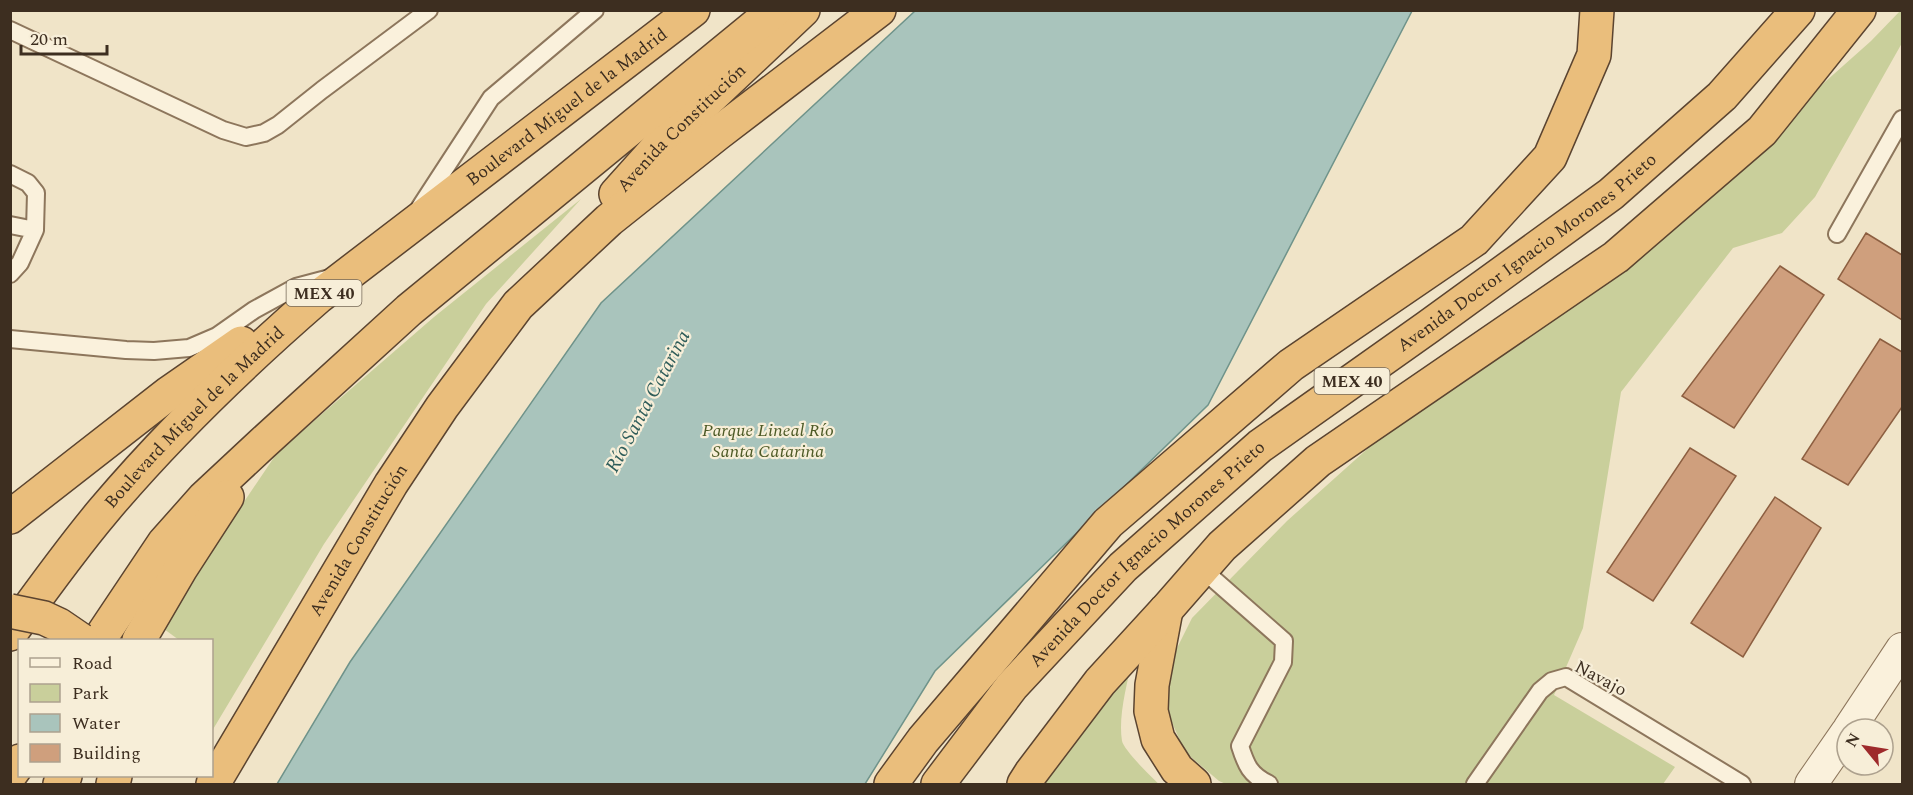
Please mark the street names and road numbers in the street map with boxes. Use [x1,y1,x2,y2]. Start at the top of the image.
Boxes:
street label: Boulevard Miguel de la Madrid [461,21,673,193]
street label: Avenida Constitución [611,57,752,199]
street label: Avenida Doctor Ignacio Morones Prieto [1392,147,1663,359]
road number: MEX 40 [286,280,362,306]
street label: Boulevard Miguel de la Madrid [98,320,291,515]
road number: MEX 40 [1314,368,1390,394]
street label: Avenida Doctor Ignacio Morones Prieto [1023,434,1271,674]
street label: Avenida Constitución [302,459,415,621]
street label: Navajo [1570,653,1632,703]

